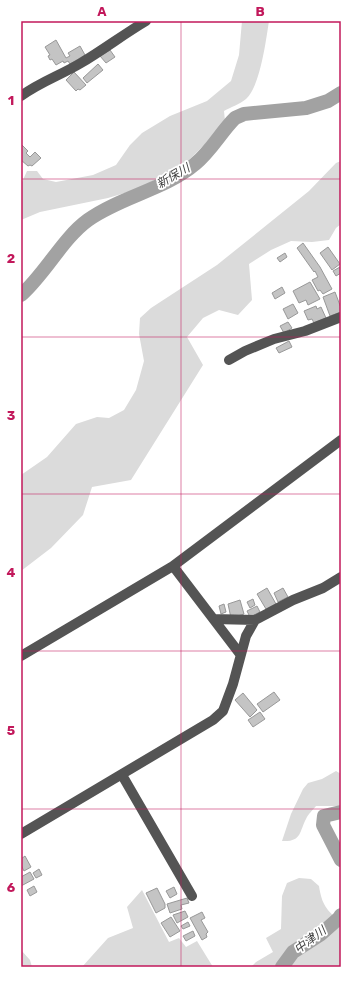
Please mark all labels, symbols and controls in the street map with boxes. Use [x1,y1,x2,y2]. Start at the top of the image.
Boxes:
text: A [97,4,107,19]
text: B [255,4,265,19]
text: 1 [8,93,14,108]
water label: 新保川 [154,160,194,191]
text: 2 [7,251,15,266]
text: 3 [7,408,16,423]
text: 4 [7,565,16,580]
text: 5 [7,723,15,738]
text: 6 [7,880,16,895]
water label: 中津川 [291,922,330,956]

